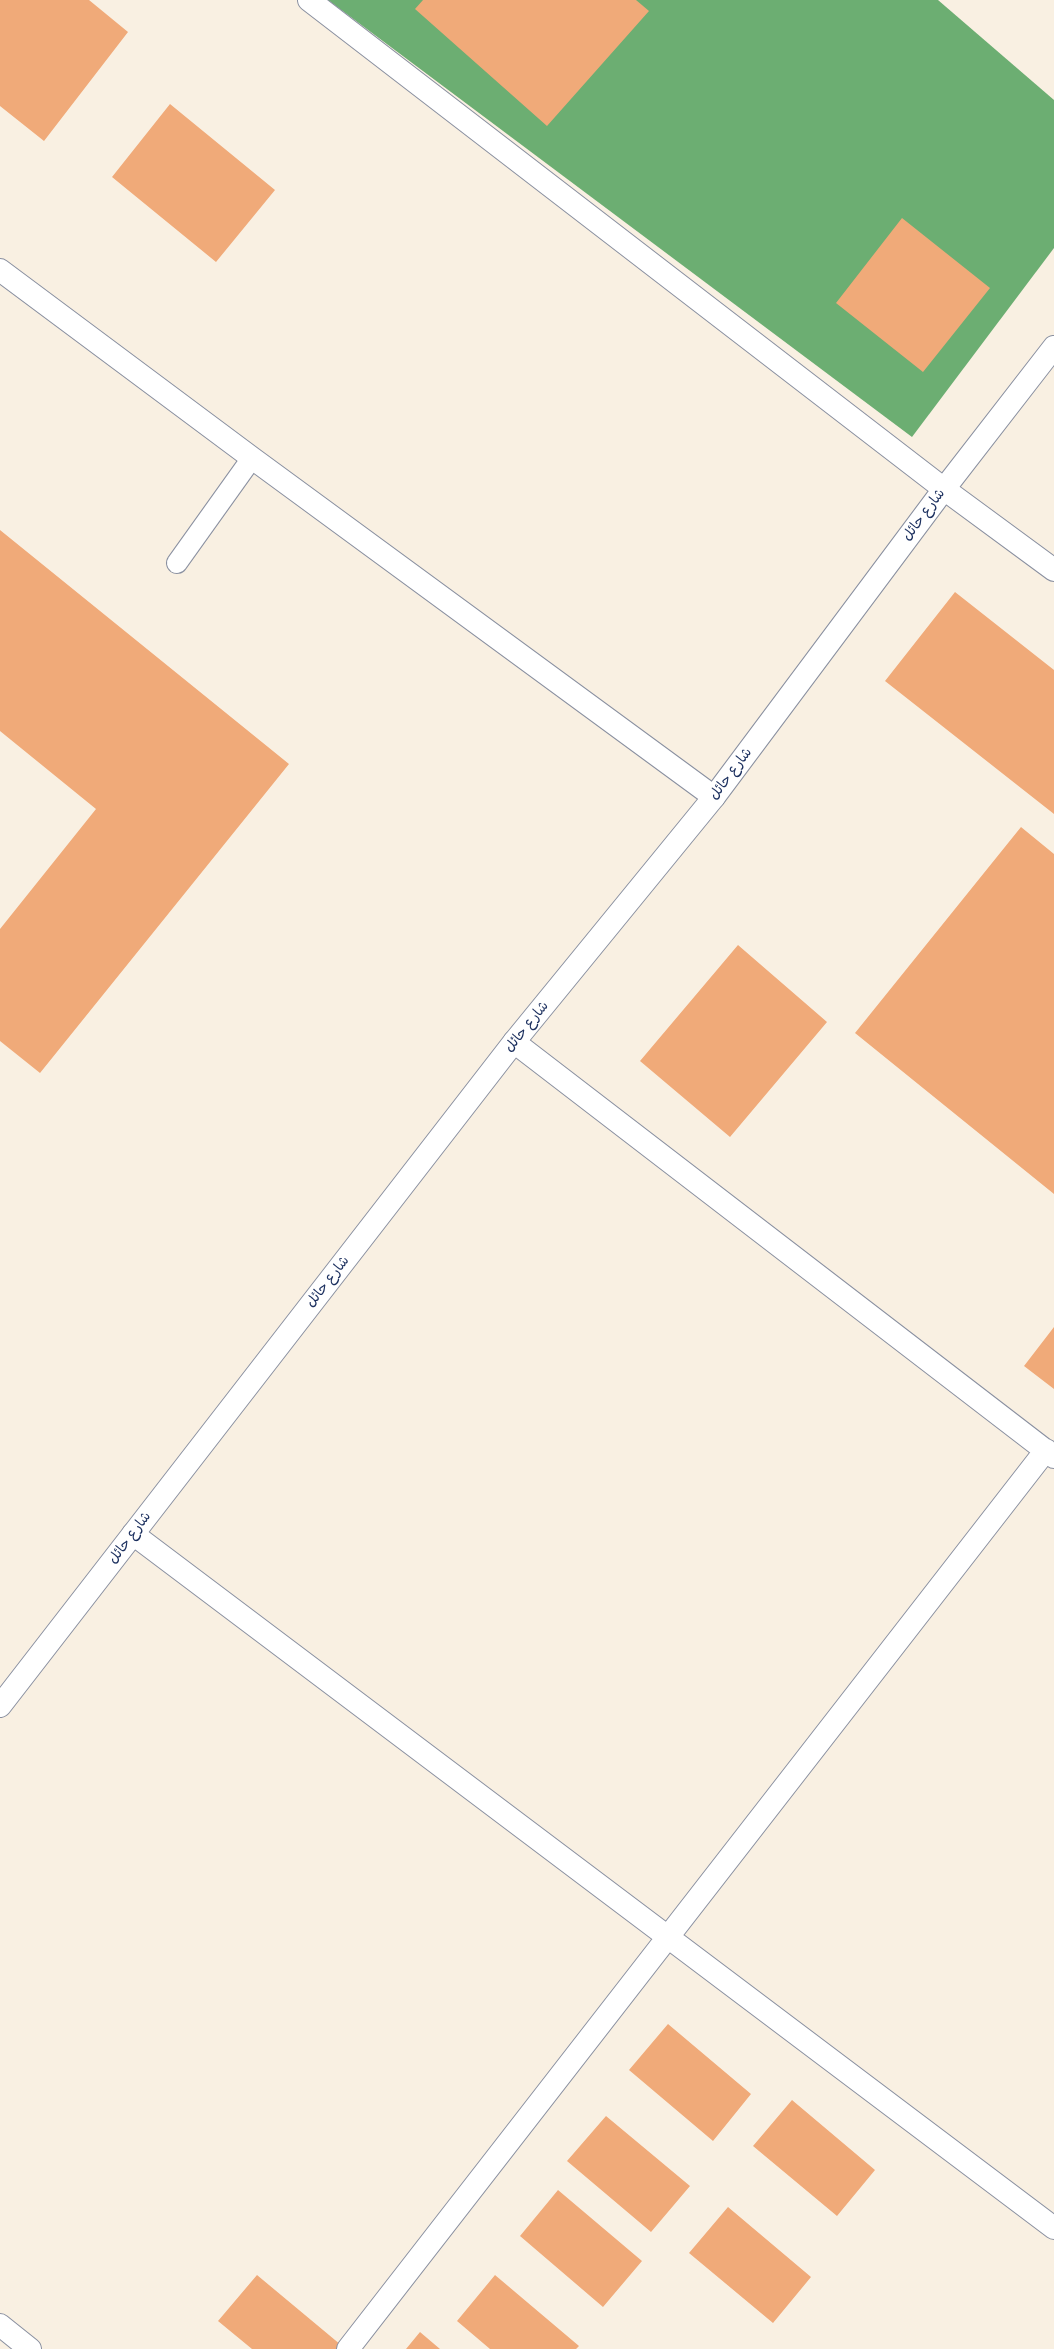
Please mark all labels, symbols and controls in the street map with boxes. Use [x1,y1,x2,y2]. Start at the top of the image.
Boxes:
street label: شارع حائل [899,486,949,544]
street label: شارع حائل [706,745,756,803]
street label: شارع حائل [501,998,553,1056]
street label: شارع حائل [303,1253,353,1311]
street label: شارع حائل [105,1509,155,1567]

